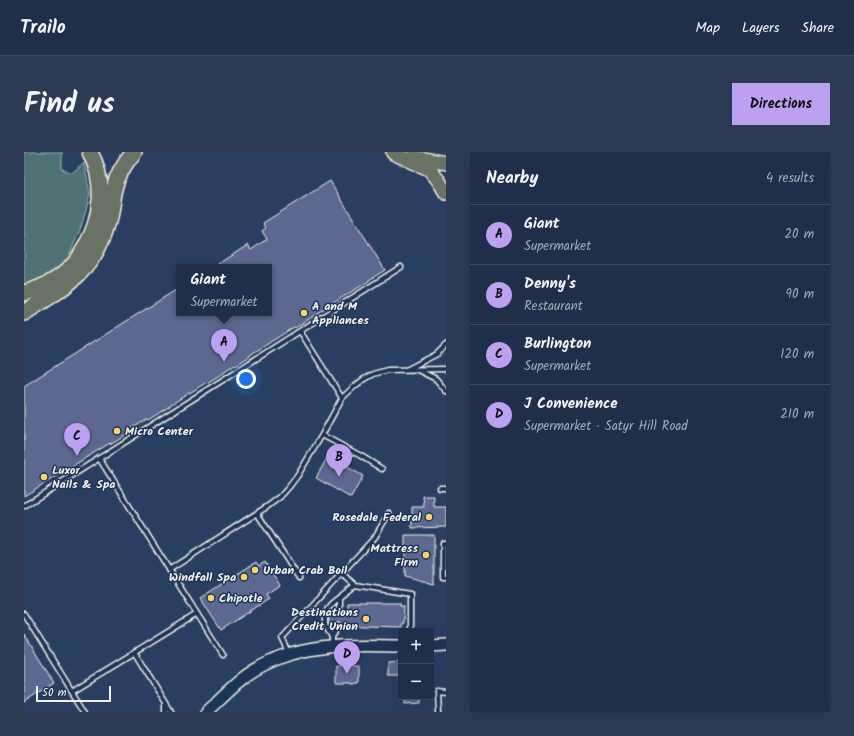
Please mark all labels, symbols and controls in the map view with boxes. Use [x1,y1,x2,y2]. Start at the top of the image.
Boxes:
text: Trailo [20,13,66,43]
text: Map [696,17,720,39]
text: Layers [742,17,780,39]
text: Share [802,17,834,39]
text: Find us [24,82,115,127]
button: Directions [732,83,830,125]
text: Nearby [486,165,538,192]
text: 4 results [766,168,814,189]
text: Giant [524,212,560,236]
text: A [495,224,503,245]
text: 20 m [784,224,814,245]
text: Supermarket [524,236,591,257]
popup [176,264,272,316]
text: Giant [190,268,226,292]
text: Denny's [524,272,576,296]
text: B [495,284,503,305]
text: 90 m [786,284,814,305]
text: Supermarket [190,292,258,313]
text: Restaurant [524,296,583,317]
place label: A and M Appliances [312,297,369,330]
marker: A and M Appliances [299,308,309,318]
pin: A [211,329,237,362]
text: Burlington [524,332,591,356]
text: C [495,344,503,365]
text: 120 m [780,344,814,365]
text: Supermarket [524,356,591,377]
your location [236,369,256,389]
text: J Convenience [524,392,618,416]
text: D [495,404,503,425]
text: 210 m [780,404,814,425]
text: Supermarket · Satyr Hill Road [524,416,688,437]
place label: Micro Center [125,422,194,441]
pin: C [64,423,90,456]
marker: Micro Center [112,426,122,436]
pin: B [326,444,352,477]
place label: Luxor Nails & Spa [52,461,115,494]
marker: Luxor Nails & Spa [39,472,49,482]
place label: Rosedale Federal [332,508,422,527]
marker: Rosedale Federal [424,512,434,522]
place label: Mattress Firm [371,539,418,572]
marker: Mattress Firm [421,550,431,560]
place label: Urban Crab Boil [263,561,348,580]
marker: Urban Crab Boil [250,565,260,575]
place label: Windfall Spa [169,568,236,587]
marker: Windfall Spa [239,572,249,582]
place label: Chipotle [219,589,263,608]
marker: Chipotle [206,593,216,603]
place label: Destinations Credit Union [291,603,358,636]
marker: Destinations Credit Union [361,614,371,624]
map controls [398,628,434,700]
button: + [398,628,434,664]
pin: D [334,641,360,674]
button: − [398,664,434,700]
scale bar [36,684,111,703]
text: 50 m [42,684,67,702]

